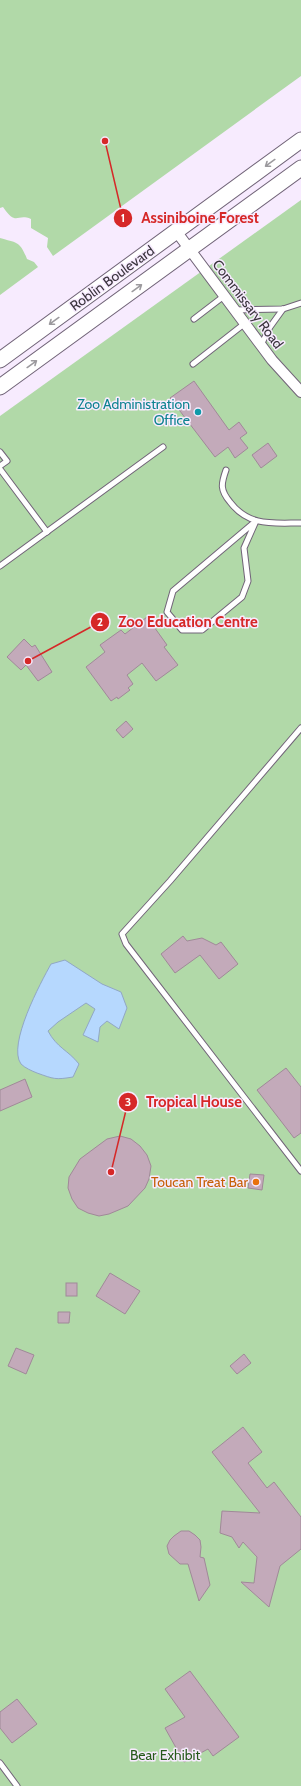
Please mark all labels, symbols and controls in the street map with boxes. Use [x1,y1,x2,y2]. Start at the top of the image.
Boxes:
one-way arrow [264,159,275,167]
callout: Assiniboine Forest [113,204,266,231]
text: Assiniboine Forest [141,209,259,227]
text: 1 [121,210,125,225]
street label: Roblin Boulevard [66,241,158,315]
street label: Commissary Road [209,256,287,352]
one-way arrow [131,283,142,292]
one-way arrow [49,317,60,325]
one-way arrow [26,360,37,368]
place label: Zoo Administration Office [77,395,190,429]
marker: Zoo Administration Office [193,407,203,417]
callout: Zoo Education Centre [90,609,266,636]
text: Zoo Education Centre [118,613,258,631]
text: 2 [97,614,103,629]
callout: Tropical House [118,1089,250,1116]
text: Tropical House [146,1093,242,1111]
text: 3 [125,1094,131,1109]
place label: Toucan Treat Bar [151,1173,249,1191]
marker: Toucan Treat Bar [251,1177,261,1187]
park label: Bear Exhibit [130,1746,200,1764]

